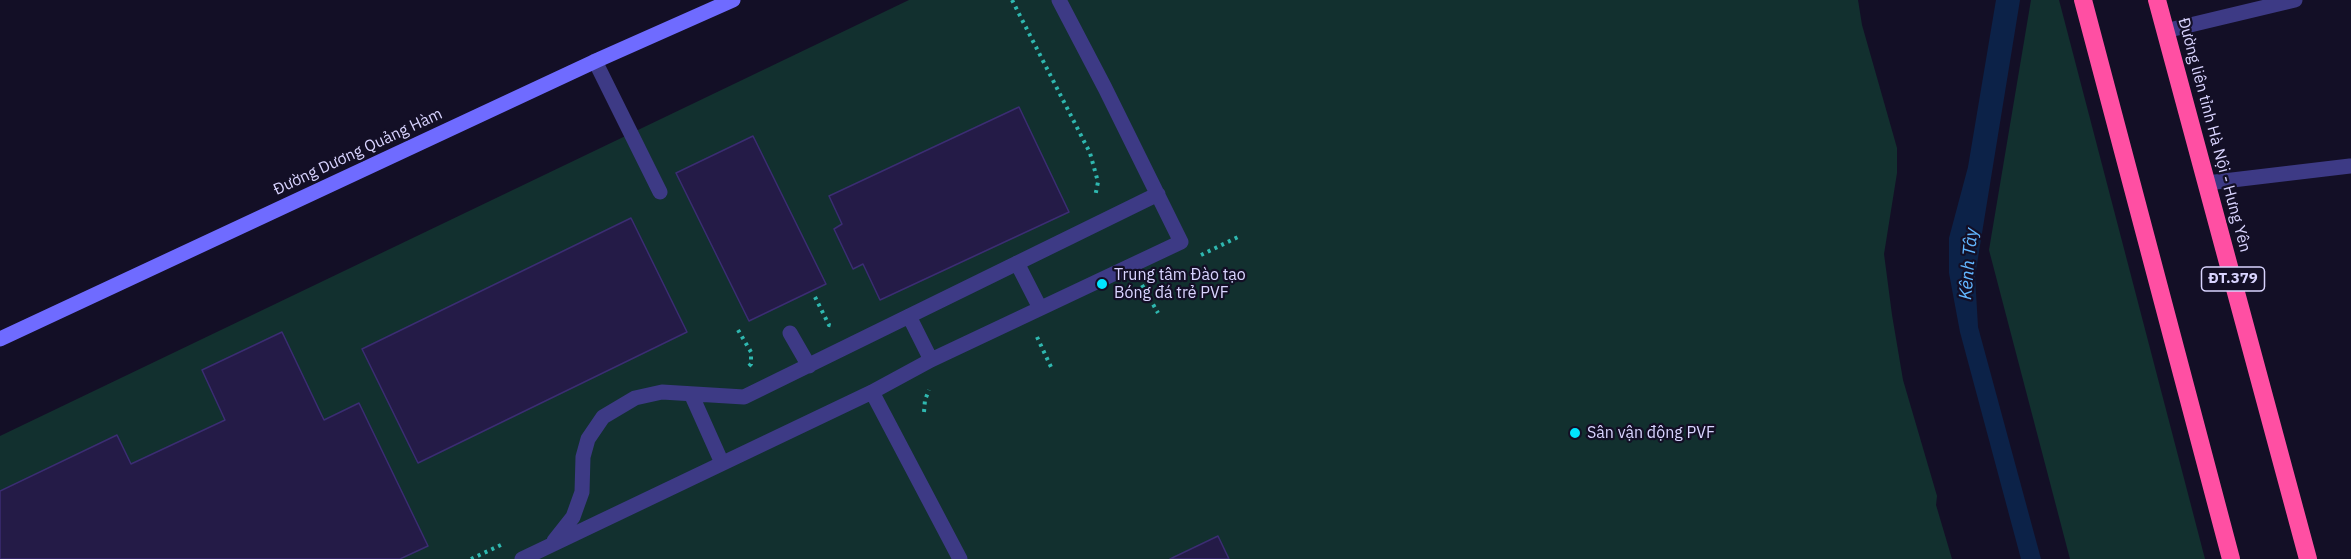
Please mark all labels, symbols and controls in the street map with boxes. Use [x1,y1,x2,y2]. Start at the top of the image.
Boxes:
street label: Đường liên tỉnh Hà Nội - Hưng Yên [2173,16,2255,254]
street label: Đường Dương Quảng Hàm [270,104,446,200]
water label: Kênh Tây [1955,227,1983,301]
place label: Trung tâm Đào tạo Bóng đá trẻ PVF [1114,265,1246,303]
road number: ĐT.379 [2202,267,2264,291]
marker: Trung tâm Đào tạo Bóng đá trẻ PVF [1095,277,1109,291]
place label: Sân vận động PVF [1587,423,1715,443]
marker: Sân vận động PVF [1568,426,1582,440]

